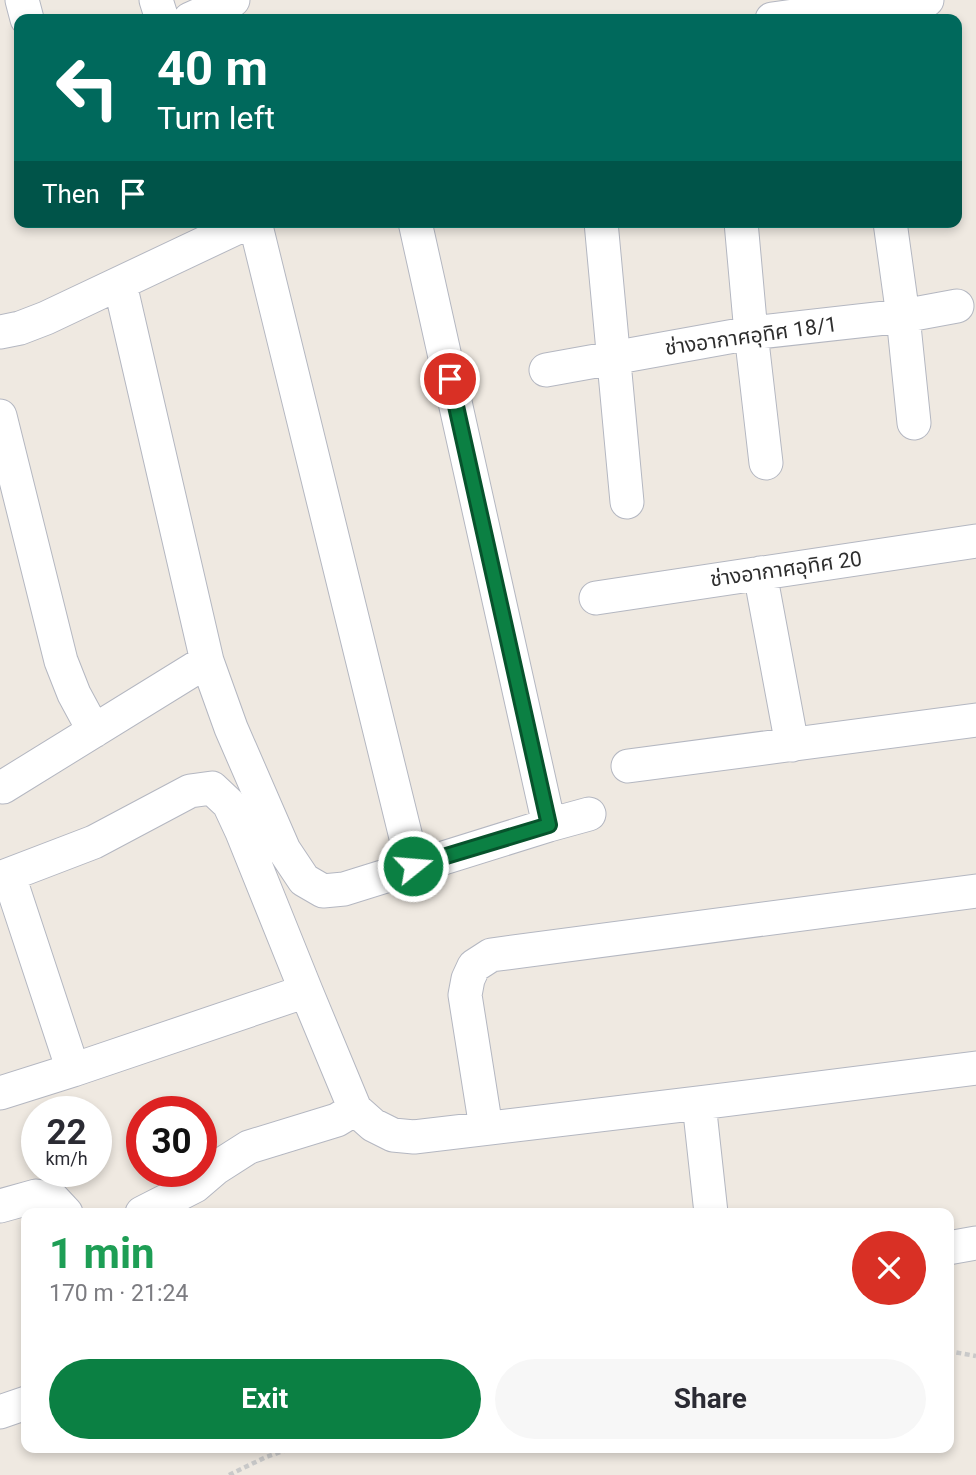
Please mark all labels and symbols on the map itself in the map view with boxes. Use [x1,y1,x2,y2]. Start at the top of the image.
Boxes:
street label: ช่างอากาศอุทิศ 18/1 [663,312,839,361]
pin [420,349,480,409]
street label: ช่างอากาศอุทิศ 20 [709,546,864,593]
position arrow [376,829,450,903]
speed limit sign: 30 [126,1096,217,1187]

